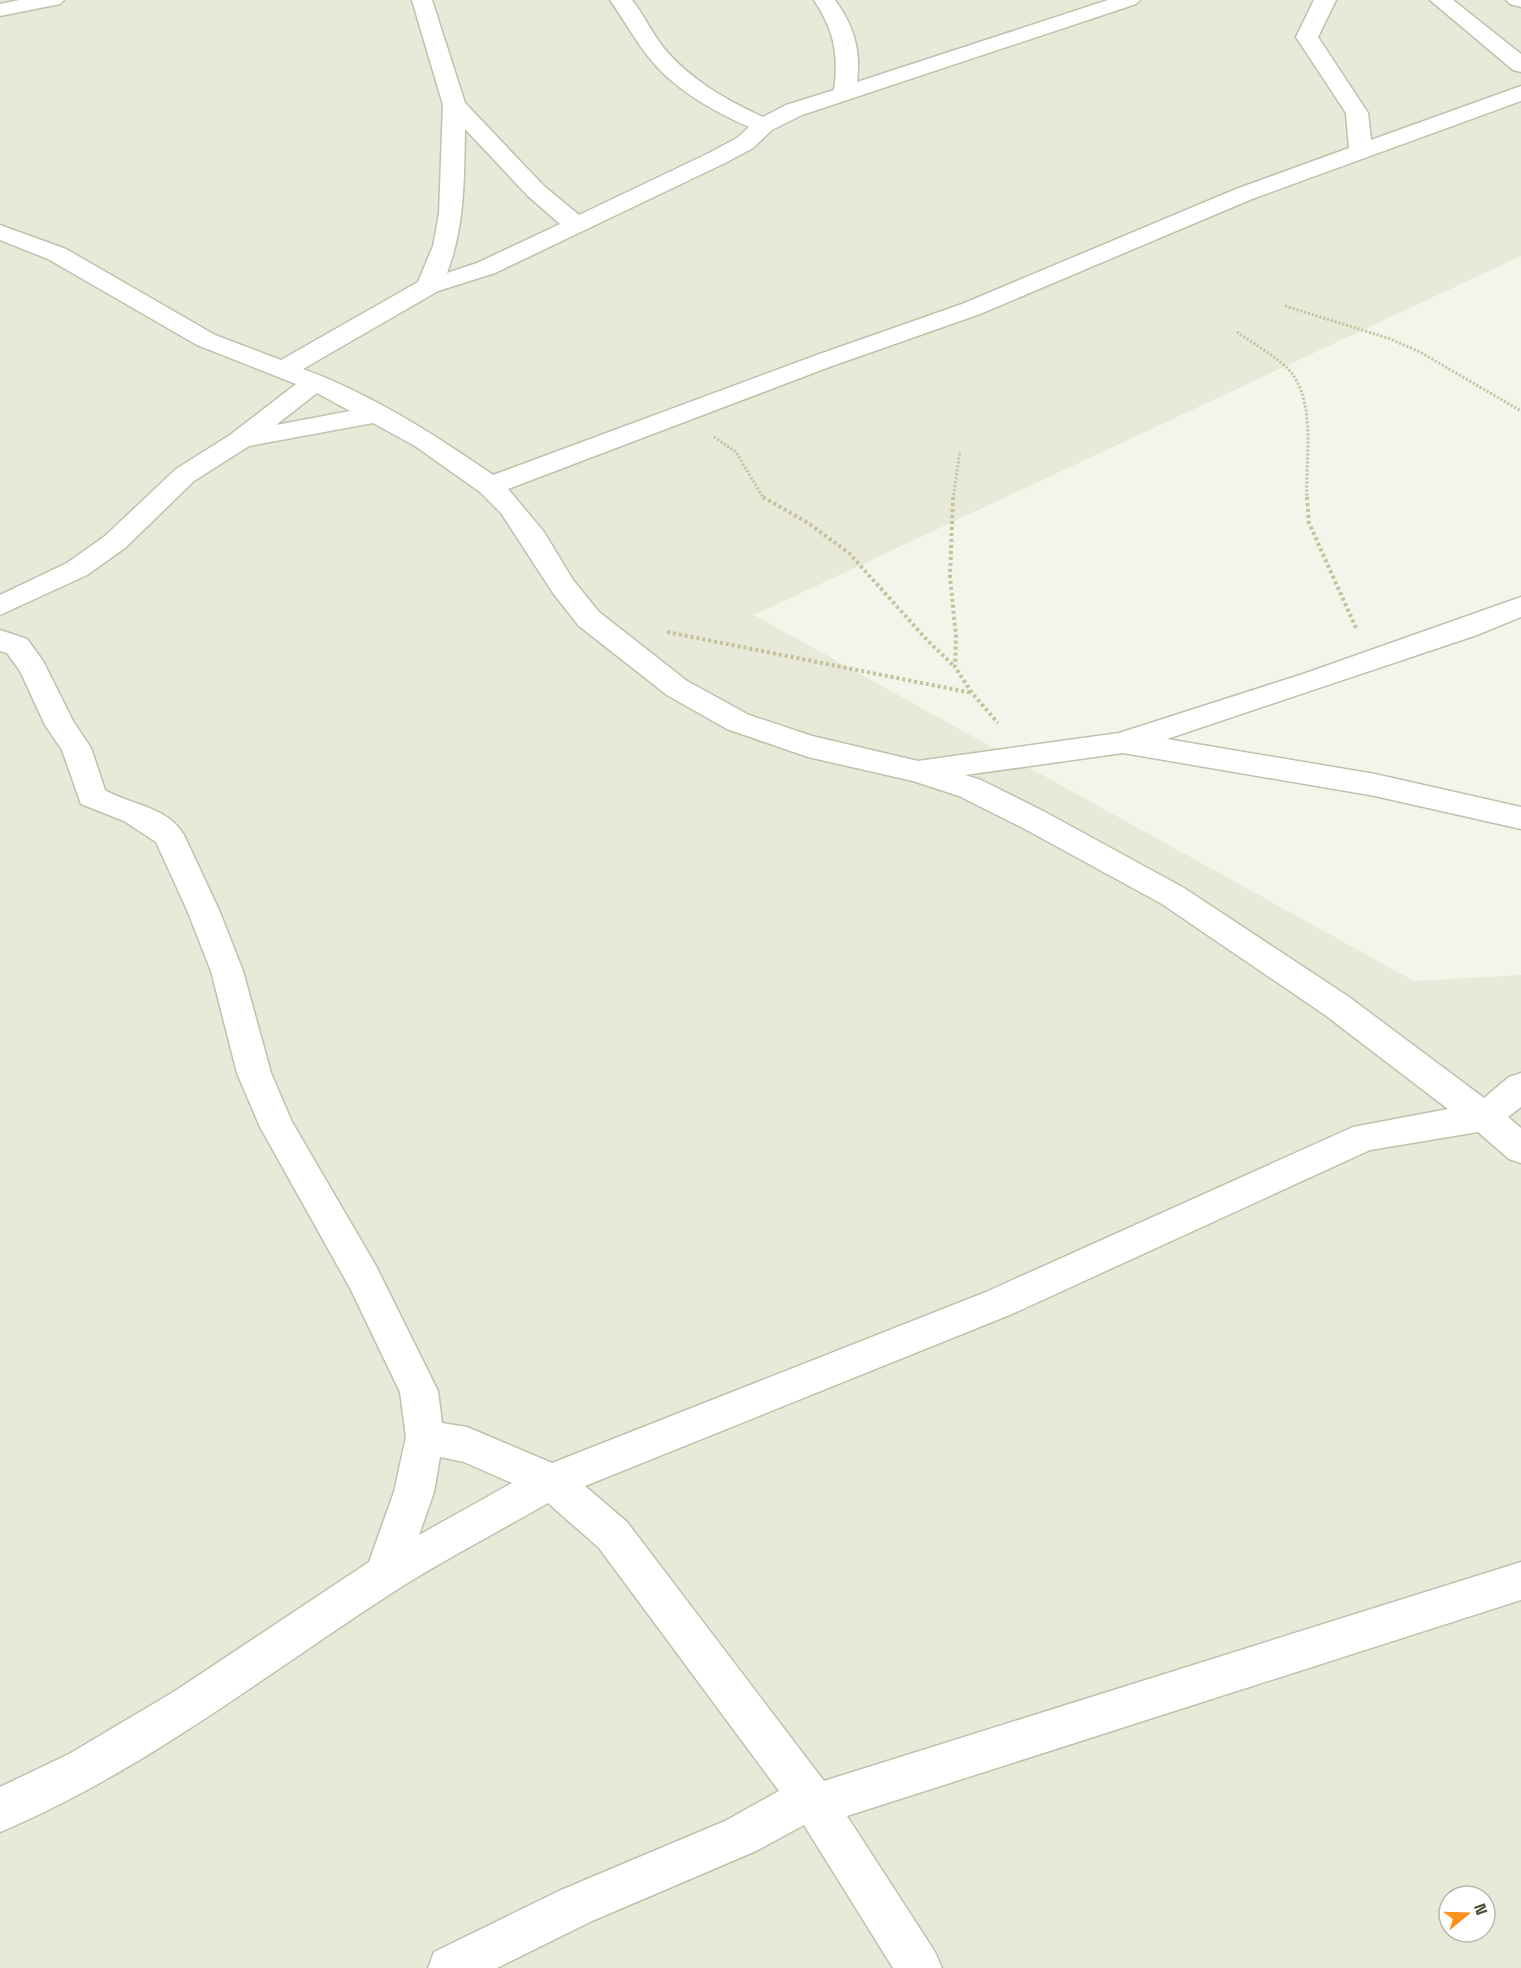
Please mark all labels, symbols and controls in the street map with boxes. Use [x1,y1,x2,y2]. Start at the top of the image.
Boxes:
north arrow [1437,1884,1497,1944]
text: N [1469,1901,1492,1918]

